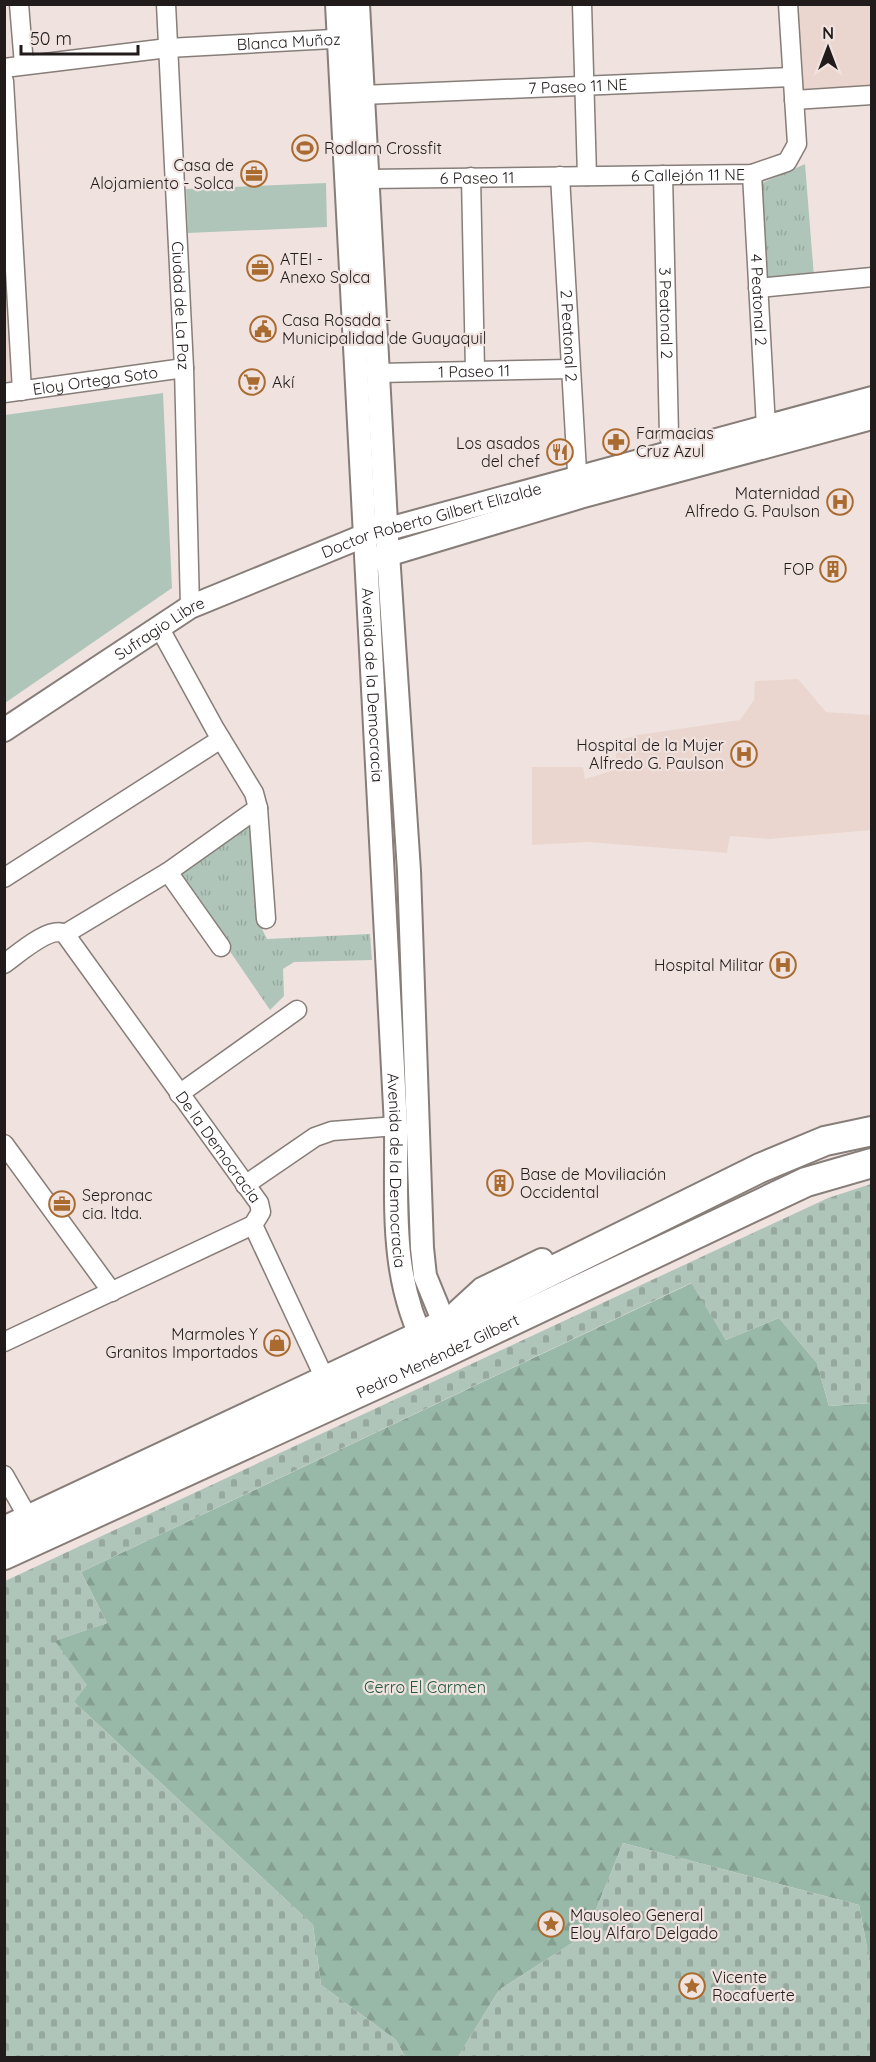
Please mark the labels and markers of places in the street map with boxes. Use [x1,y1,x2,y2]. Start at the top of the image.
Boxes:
sports icon: Rodlam Crossfit [290,133,320,163]
place label: Rodlam Crossfit [324,138,442,158]
place label: Casa de Alojamiento - Solca [90,155,234,193]
office icon: Casa de Alojamiento - Solca [239,159,269,189]
place label: ATEI - Anexo Solca [280,249,370,287]
office icon: ATEI - Anexo Solca [245,253,275,283]
place label: Casa Rosada - Municipalidad de Guayaquil [282,310,486,348]
public building icon: Casa Rosada - Municipalidad de Guayaquil [248,314,278,344]
supermarket icon: Akí [237,367,267,397]
place label: Akí [272,372,295,392]
place label: Farmacias Cruz Azul [636,423,714,461]
pharmacy icon: Farmacias Cruz Azul [601,427,631,457]
place label: Los asados del chef [456,433,540,471]
restaurant icon: Los asados del chef [545,437,575,467]
place label: Maternidad Alfredo G. Paulson [685,483,820,521]
hospital icon: Maternidad Alfredo G. Paulson [825,487,855,517]
building icon: FOP [818,554,848,584]
place label: FOP [783,559,814,579]
place label: Hospital de la Mujer Alfredo G. Paulson [576,735,724,773]
hospital icon: Hospital de la Mujer Alfredo G. Paulson [729,739,759,769]
hospital icon: Hospital Militar [768,950,798,980]
place label: Hospital Militar [654,955,764,975]
place label: Base de Moviliación Occidental [520,1164,666,1202]
building icon: Base de Moviliación Occidental [485,1168,515,1198]
place label: Sepronac cia. ltda. [82,1185,152,1223]
office icon: Sepronac cia. ltda. [47,1189,77,1219]
place label: Marmoles Y Granitos Importados [106,1324,258,1362]
shop icon: Marmoles Y Granitos Importados [262,1328,292,1358]
place label: Mausoleo General Eloy Alfaro Delgado [570,1905,718,1943]
place icon: Mausoleo General Eloy Alfaro Delgado [536,1909,566,1939]
place label: Vicente Rocafuerte [712,1967,795,2005]
place icon: Vicente Rocafuerte [677,1971,707,2001]

